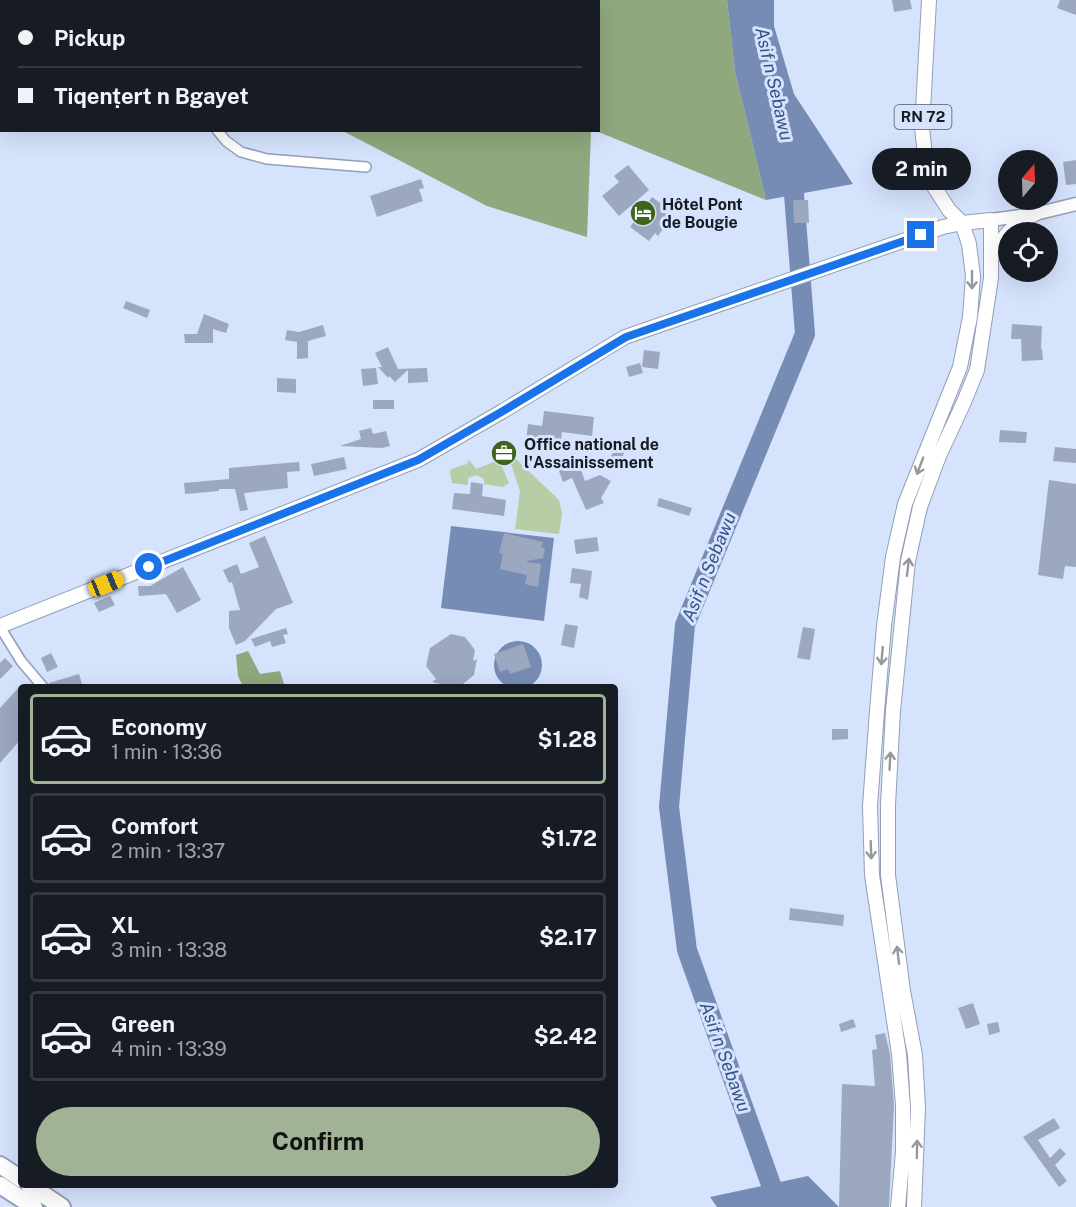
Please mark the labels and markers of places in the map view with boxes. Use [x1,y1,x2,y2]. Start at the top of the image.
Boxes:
place label: Hôtel Pont de Bougie [662,195,743,232]
hotel icon: Hôtel Pont de Bougie [628,198,658,228]
place label: Office national de l'Assainissement [524,435,659,472]
office icon: Office national de l'Assainissement [489,438,519,468]

